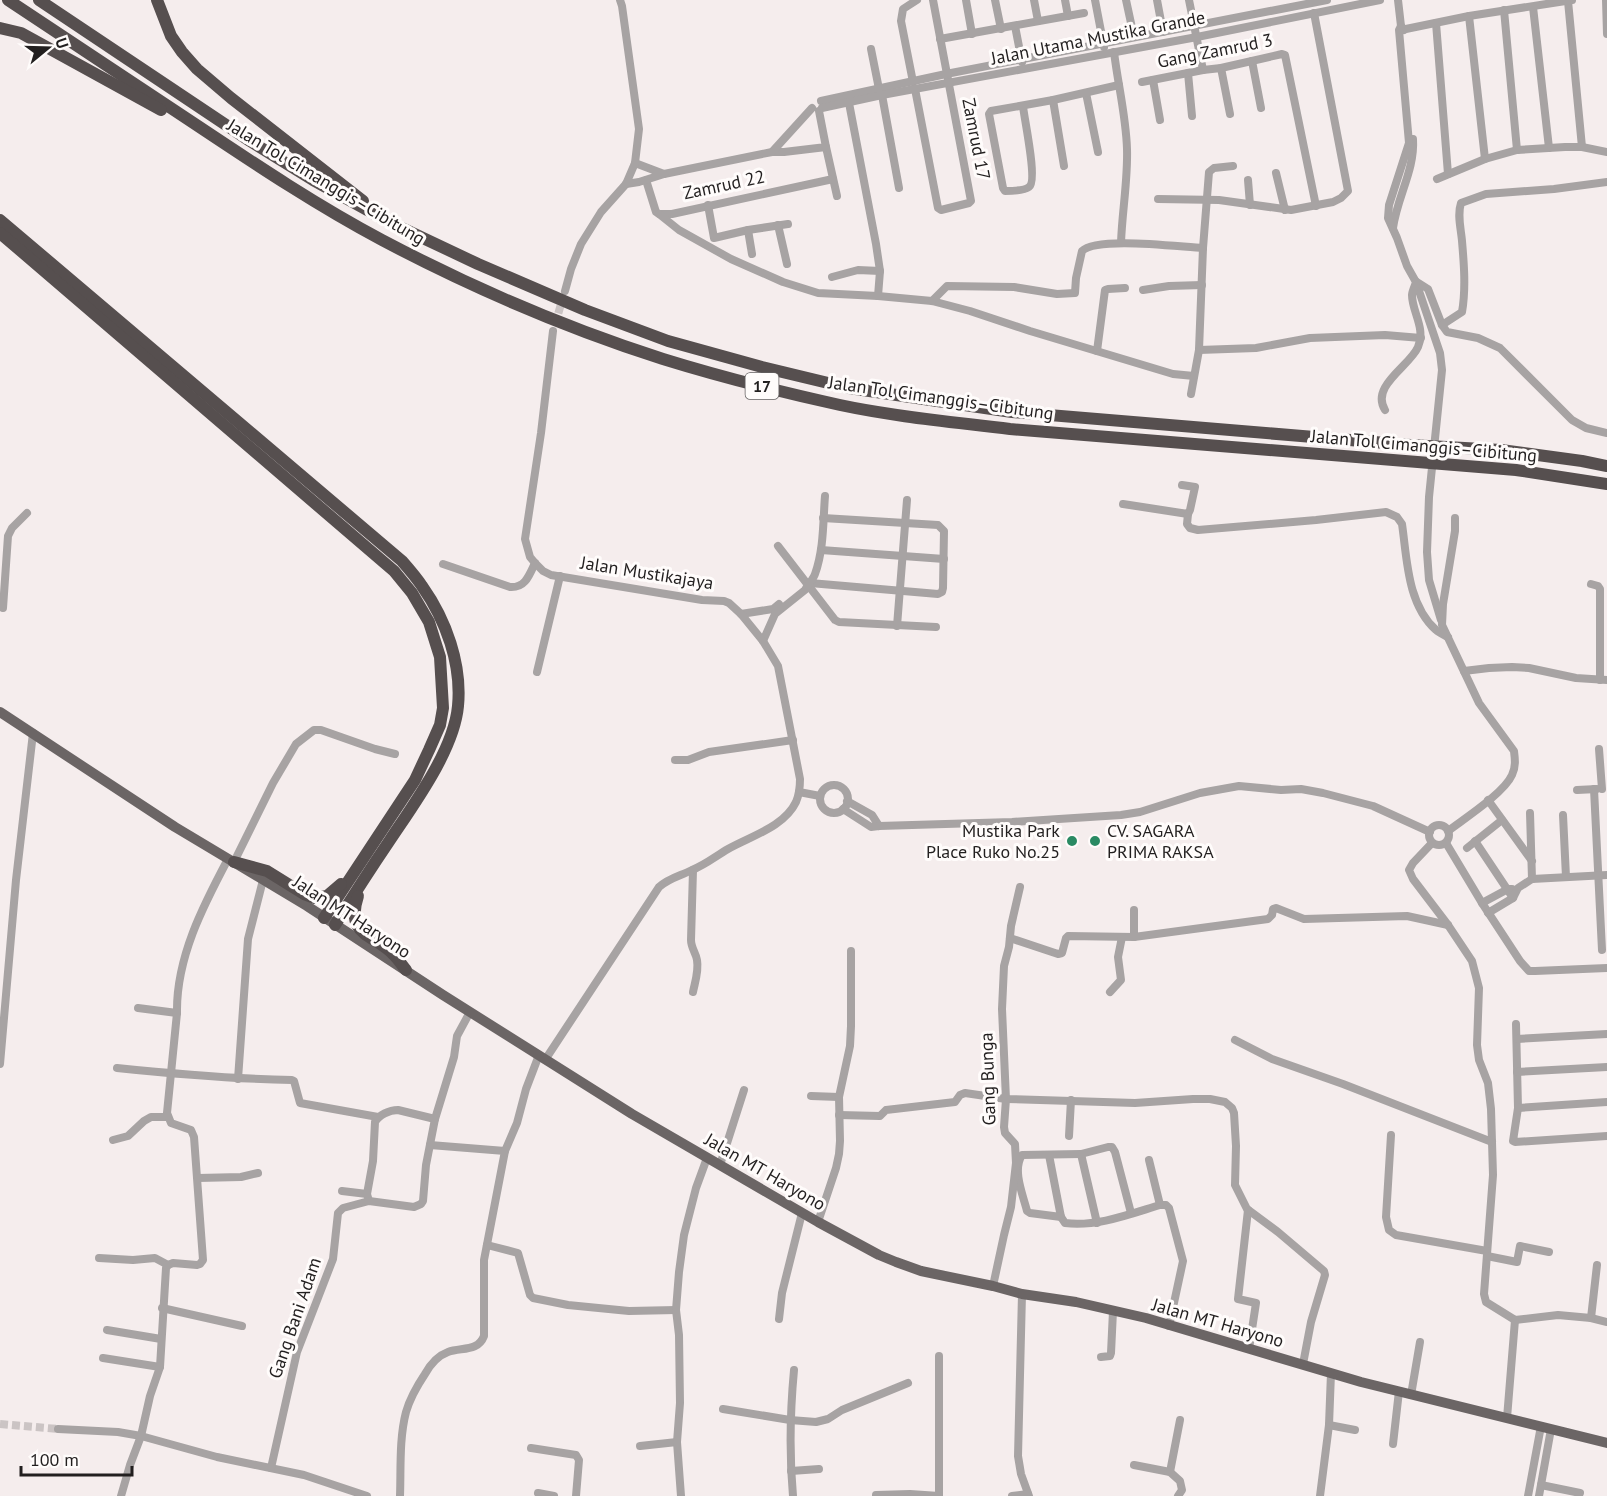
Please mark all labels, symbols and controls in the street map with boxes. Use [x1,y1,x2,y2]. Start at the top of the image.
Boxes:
street label: Jalan Utama Mustika Grande [988,5,1207,70]
north arrow [18,18,78,78]
street label: Gang Zamrud 3 [1155,28,1275,73]
text: U [51,35,73,51]
street label: Zamrud 17 [957,96,996,182]
street label: Jalan Tol Cimanggis–Cibitung [222,113,429,250]
street label: Zamrud 22 [681,165,767,204]
street label: Jalan Tol Cimanggis–Cibitung [826,370,1055,425]
road number: 17 [746,373,778,399]
street label: Jalan Tol Cimanggis–Cibitung [1309,424,1538,467]
street label: Jalan Mustikajaya [578,551,715,594]
place label: Mustika Park Place Ruko No.25 [926,819,1060,863]
place label: CV. SAGARA PRIMA RAKSA [1107,819,1214,863]
marker: Mustika Park Place Ruko No.25 [1065,834,1079,848]
marker: CV. SAGARA PRIMA RAKSA [1088,834,1102,848]
street label: Jalan MT Haryono [288,869,415,963]
street label: Gang Bunga [974,1032,1001,1126]
street label: Jalan MT Haryono [700,1127,830,1215]
street label: Gang Bani Adam [263,1254,326,1381]
street label: Jalan MT Haryono [1149,1292,1287,1352]
scale bar [21,1439,132,1477]
text: 100 m [30,1448,79,1471]

